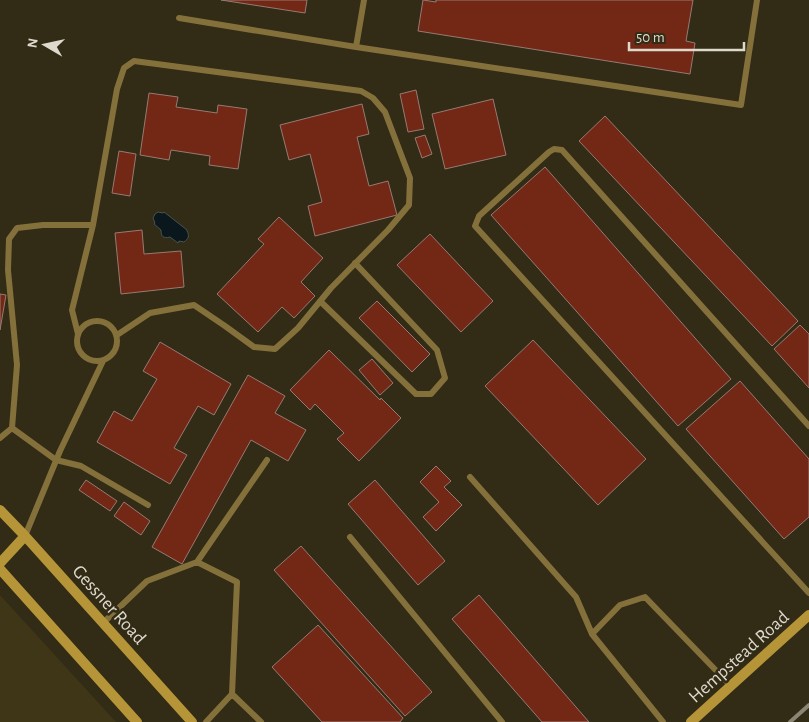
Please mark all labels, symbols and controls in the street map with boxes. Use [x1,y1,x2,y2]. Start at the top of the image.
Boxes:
north arrow [20,20,70,70]
scale bar [629,20,744,52]
text: 50 m [636,30,665,45]
text: N [25,37,41,49]
street label: Gessner Road [69,562,149,648]
street label: Hempstead Road [685,607,793,707]

